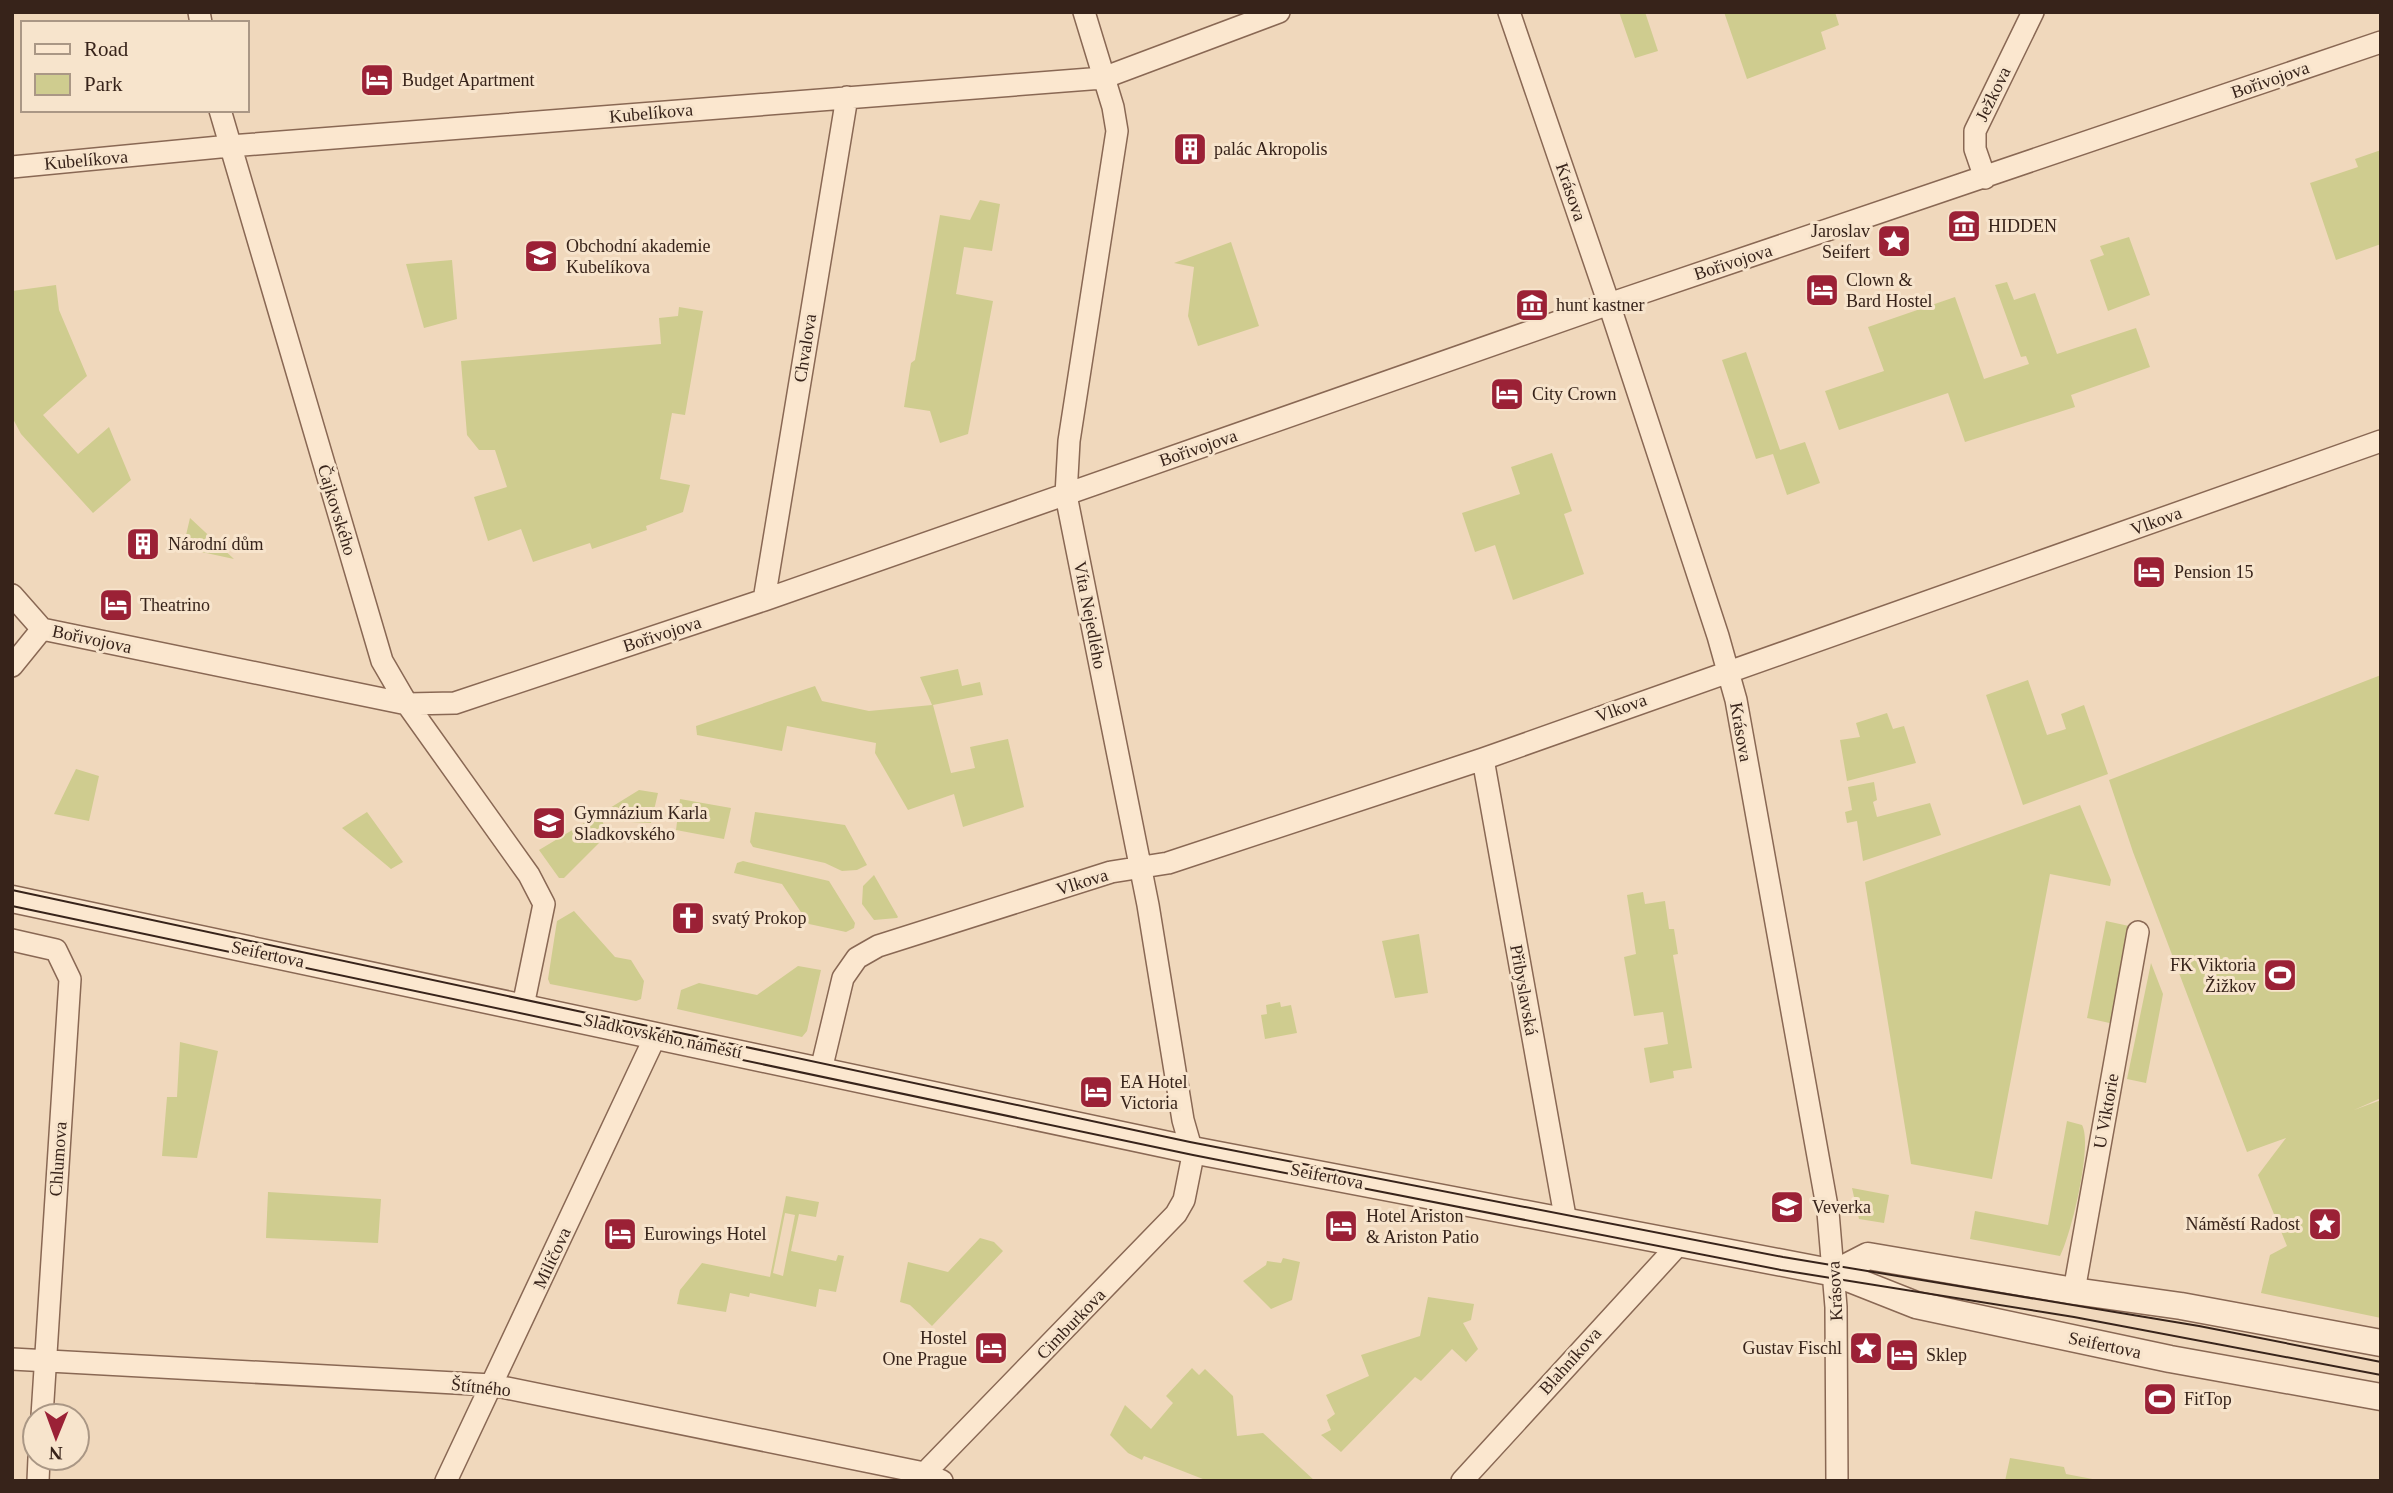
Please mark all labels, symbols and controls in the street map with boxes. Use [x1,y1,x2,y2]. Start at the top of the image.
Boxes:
legend [21,21,248,112]
text: Road [84,37,129,61]
street label: Bořivojova [2228,57,2312,103]
hotel icon: Budget Apartment [358,61,396,99]
street label: Ježkova [1971,64,2015,124]
place label: Budget Apartment [402,70,534,90]
text: Park [84,72,123,96]
street label: Kubelíkova [608,99,694,127]
building icon: palác Akropolis [1171,130,1209,168]
place label: palác Akropolis [1214,139,1327,159]
street label: Kubelíkova [43,146,129,174]
street label: Krásova [1552,160,1590,224]
museum icon: HIDDEN [1945,207,1983,245]
place label: HIDDEN [1988,216,2057,236]
place label: Jaroslav Seifert [1811,221,1870,262]
place icon: Jaroslav Seifert [1875,222,1913,260]
place label: Obchodní akademie Kubelíkova [566,236,710,277]
school or university icon: Obchodní akademie Kubelíkova [522,237,560,275]
street label: Bořivojova [1691,240,1775,284]
place label: Clown & Bard Hostel [1846,270,1932,311]
hotel icon: Clown & Bard Hostel [1803,271,1841,309]
museum icon: hunt kastner [1513,286,1551,324]
place label: hunt kastner [1556,295,1644,315]
street label: Chvalova [790,312,820,384]
hotel icon: City Crown [1488,375,1526,413]
place label: City Crown [1532,384,1617,404]
street label: Bořivojova [1156,425,1240,471]
street label: Čajkovského [314,462,361,558]
street label: Vlkova [2128,503,2184,539]
building icon: Národní dům [124,525,162,563]
place label: Národní dům [168,534,263,554]
hotel icon: Pension 15 [2130,553,2168,591]
street label: Víta Nejedlého [1070,559,1110,671]
place label: Pension 15 [2174,562,2254,582]
hotel icon: Theatrino [97,586,135,624]
place label: Theatrino [140,595,210,615]
street label: Bořivojova [620,612,704,656]
street label: Bořivojova [50,621,134,657]
street label: Vlkova [1593,690,1649,726]
street label: Krásova [1726,701,1756,763]
place label: Gymnázium Karla Sladkovského [574,803,707,844]
school or university icon: Gymnázium Karla Sladkovského [530,804,568,842]
street label: Vlkova [1054,865,1110,899]
church icon: svatý Prokop [669,899,707,937]
place label: svatý Prokop [712,908,807,928]
street label: Seifertova [230,937,306,971]
street label: Přibyslavská [1506,943,1542,1037]
place label: FK Viktoria Žižkov [2170,955,2256,996]
sports icon: FK Viktoria Žižkov [2261,956,2299,994]
street label: Sladkovského náměstí [582,1009,744,1063]
place label: EA Hotel Victoria [1120,1072,1188,1113]
street label: U Viktorie [2090,1072,2122,1150]
hotel icon: EA Hotel Victoria [1077,1073,1115,1111]
street label: Chlumova [45,1121,71,1197]
street label: Seifertova [1289,1159,1365,1193]
school or university icon: Veverka [1768,1188,1806,1226]
place label: Veverka [1812,1197,1871,1217]
place icon: Náměstí Radost [2306,1205,2344,1243]
place label: Hotel Ariston & Ariston Patio [1366,1206,1479,1247]
hotel icon: Hotel Ariston & Ariston Patio [1322,1207,1360,1245]
place label: Náměstí Radost [2186,1214,2300,1234]
hotel icon: Eurowings Hotel [601,1215,639,1253]
street label: Milíčova [529,1224,575,1292]
place label: Eurowings Hotel [644,1224,766,1244]
street label: Krásova [1823,1261,1847,1321]
street label: Cimburkova [1033,1285,1109,1363]
street label: Blahníkova [1535,1323,1605,1399]
place label: Hostel One Prague [883,1328,967,1369]
street label: Seifertova [2067,1328,2143,1362]
hotel icon: Hostel One Prague [972,1329,1010,1367]
place icon: Gustav Fischl [1847,1329,1885,1367]
hotel icon: Sklep [1883,1336,1921,1374]
place label: Gustav Fischl [1742,1338,1842,1358]
place label: Sklep [1926,1345,1967,1365]
street label: Štítného [450,1373,512,1400]
sports icon: FitTop [2141,1380,2179,1418]
place label: FitTop [2184,1389,2232,1409]
north arrow [21,1402,91,1472]
text: N [48,1443,63,1464]

